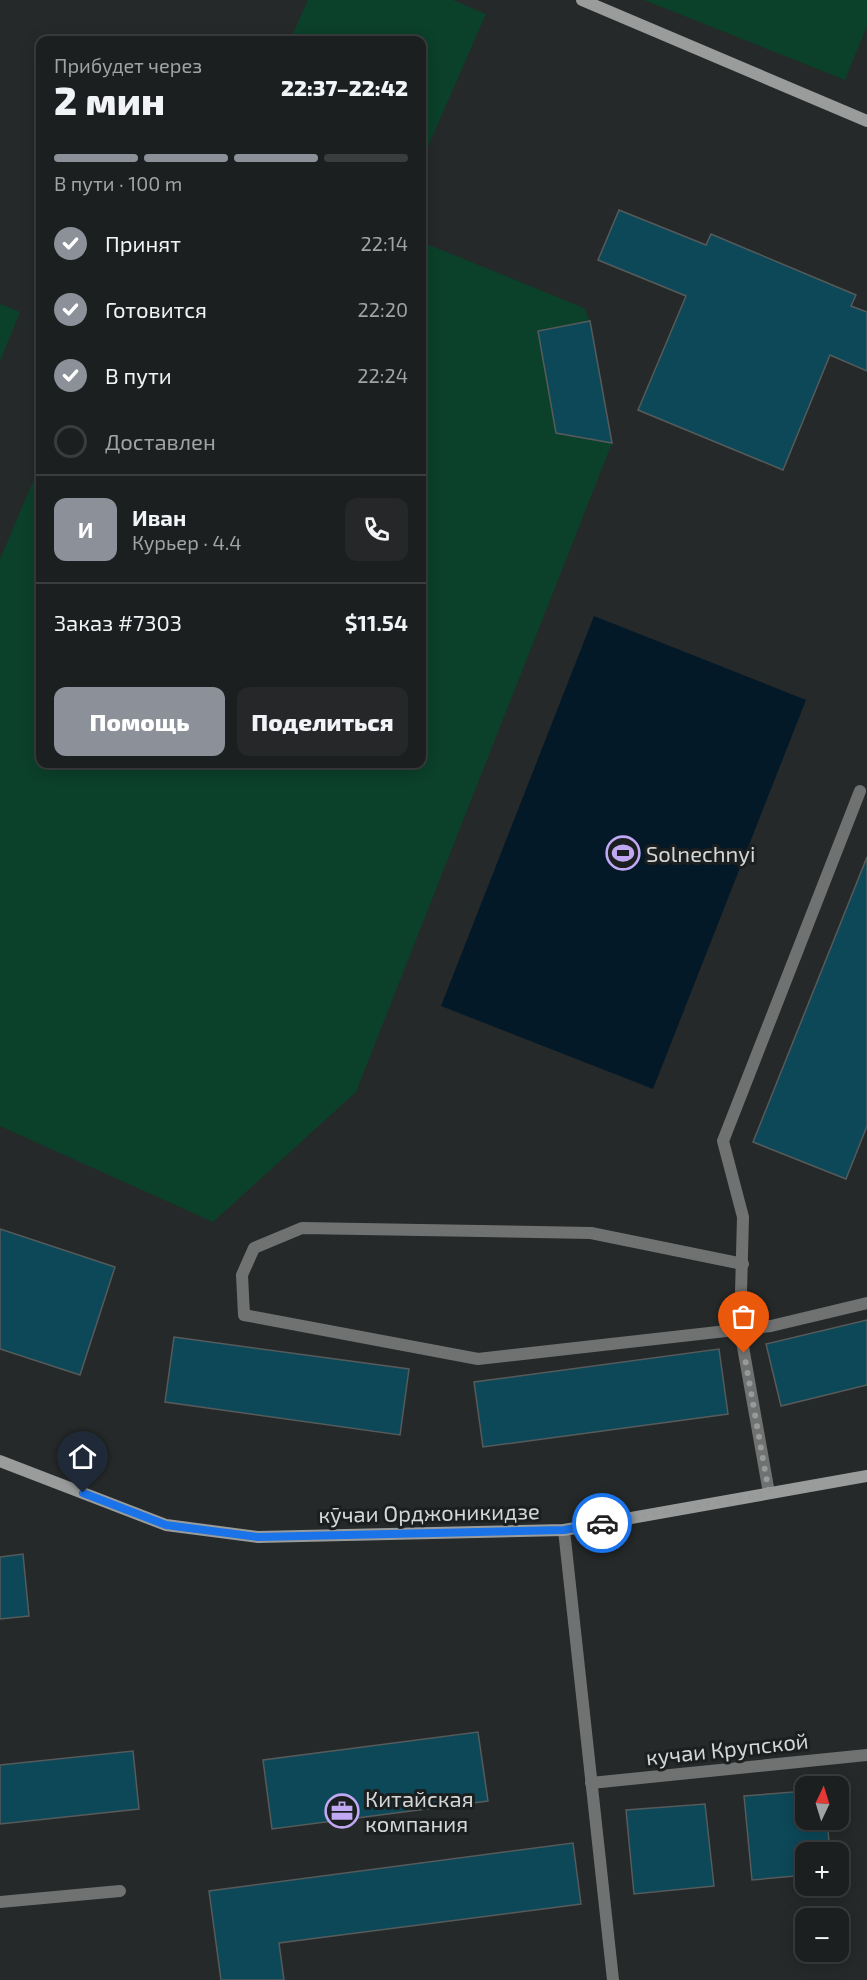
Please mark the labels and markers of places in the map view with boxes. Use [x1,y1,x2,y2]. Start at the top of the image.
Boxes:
sports icon: Solnechnyi [605,835,641,871]
place label: Solnechnyi [646,840,755,866]
pin [718,1291,769,1353]
pin [57,1431,108,1493]
place label: Китайская компания [365,1785,474,1836]
office icon: Китайская компания [324,1793,360,1829]

